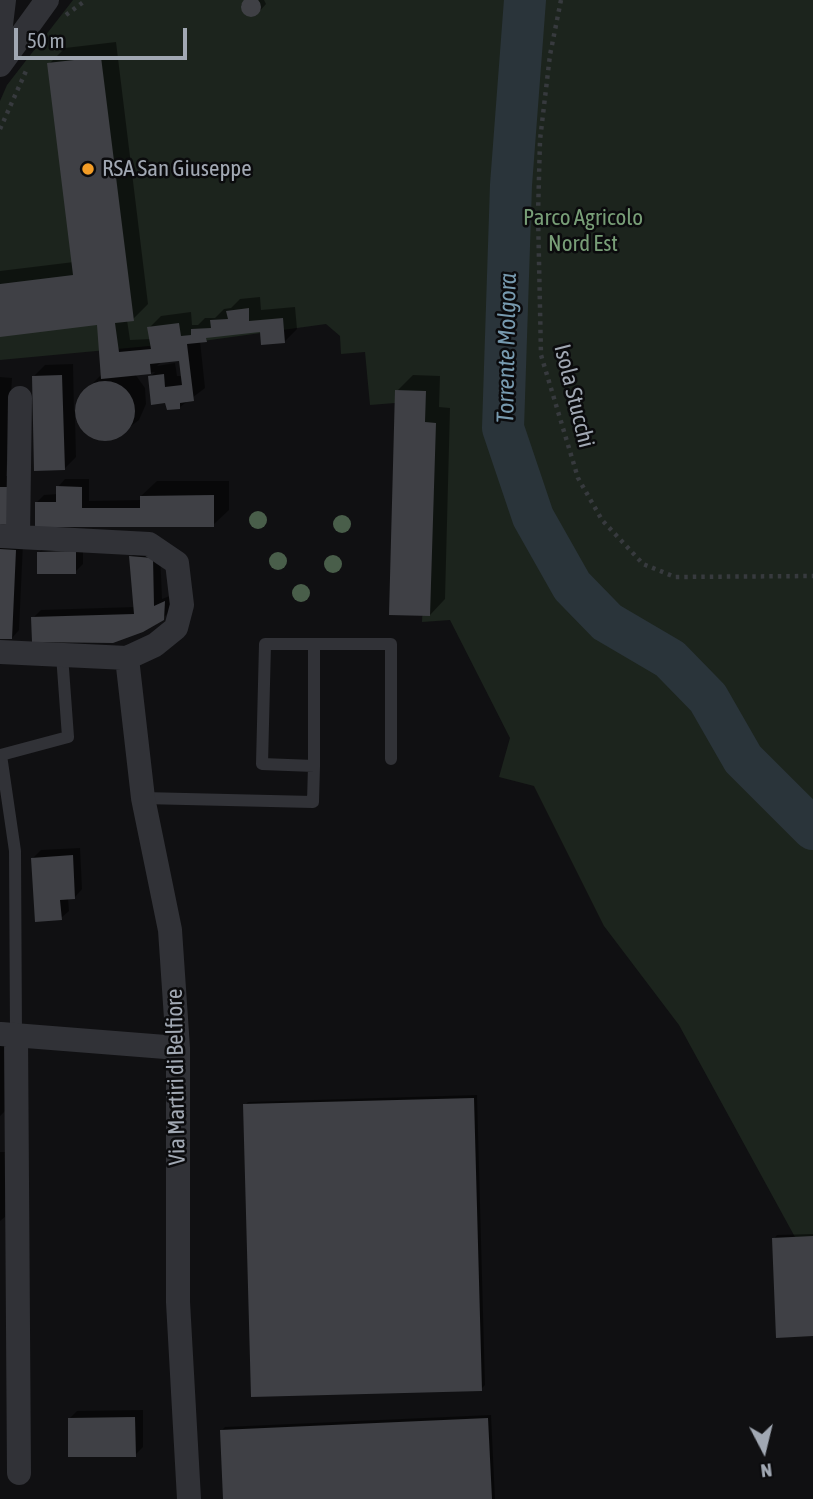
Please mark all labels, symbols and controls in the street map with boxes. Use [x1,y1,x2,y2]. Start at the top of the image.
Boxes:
scale bar [18,14,191,58]
text: 50 m [27,28,65,52]
place label: RSA San Giuseppe [102,155,252,183]
marker: RSA San Giuseppe [80,161,96,177]
park label: Parco Agricolo Nord Est [523,204,643,258]
water label: Torrente Molgora [491,273,523,423]
street label: Isola Stucchi [548,341,600,451]
street label: Via Martiri di Belfiore [161,988,191,1166]
north arrow [729,1415,799,1485]
text: N [760,1459,773,1482]

